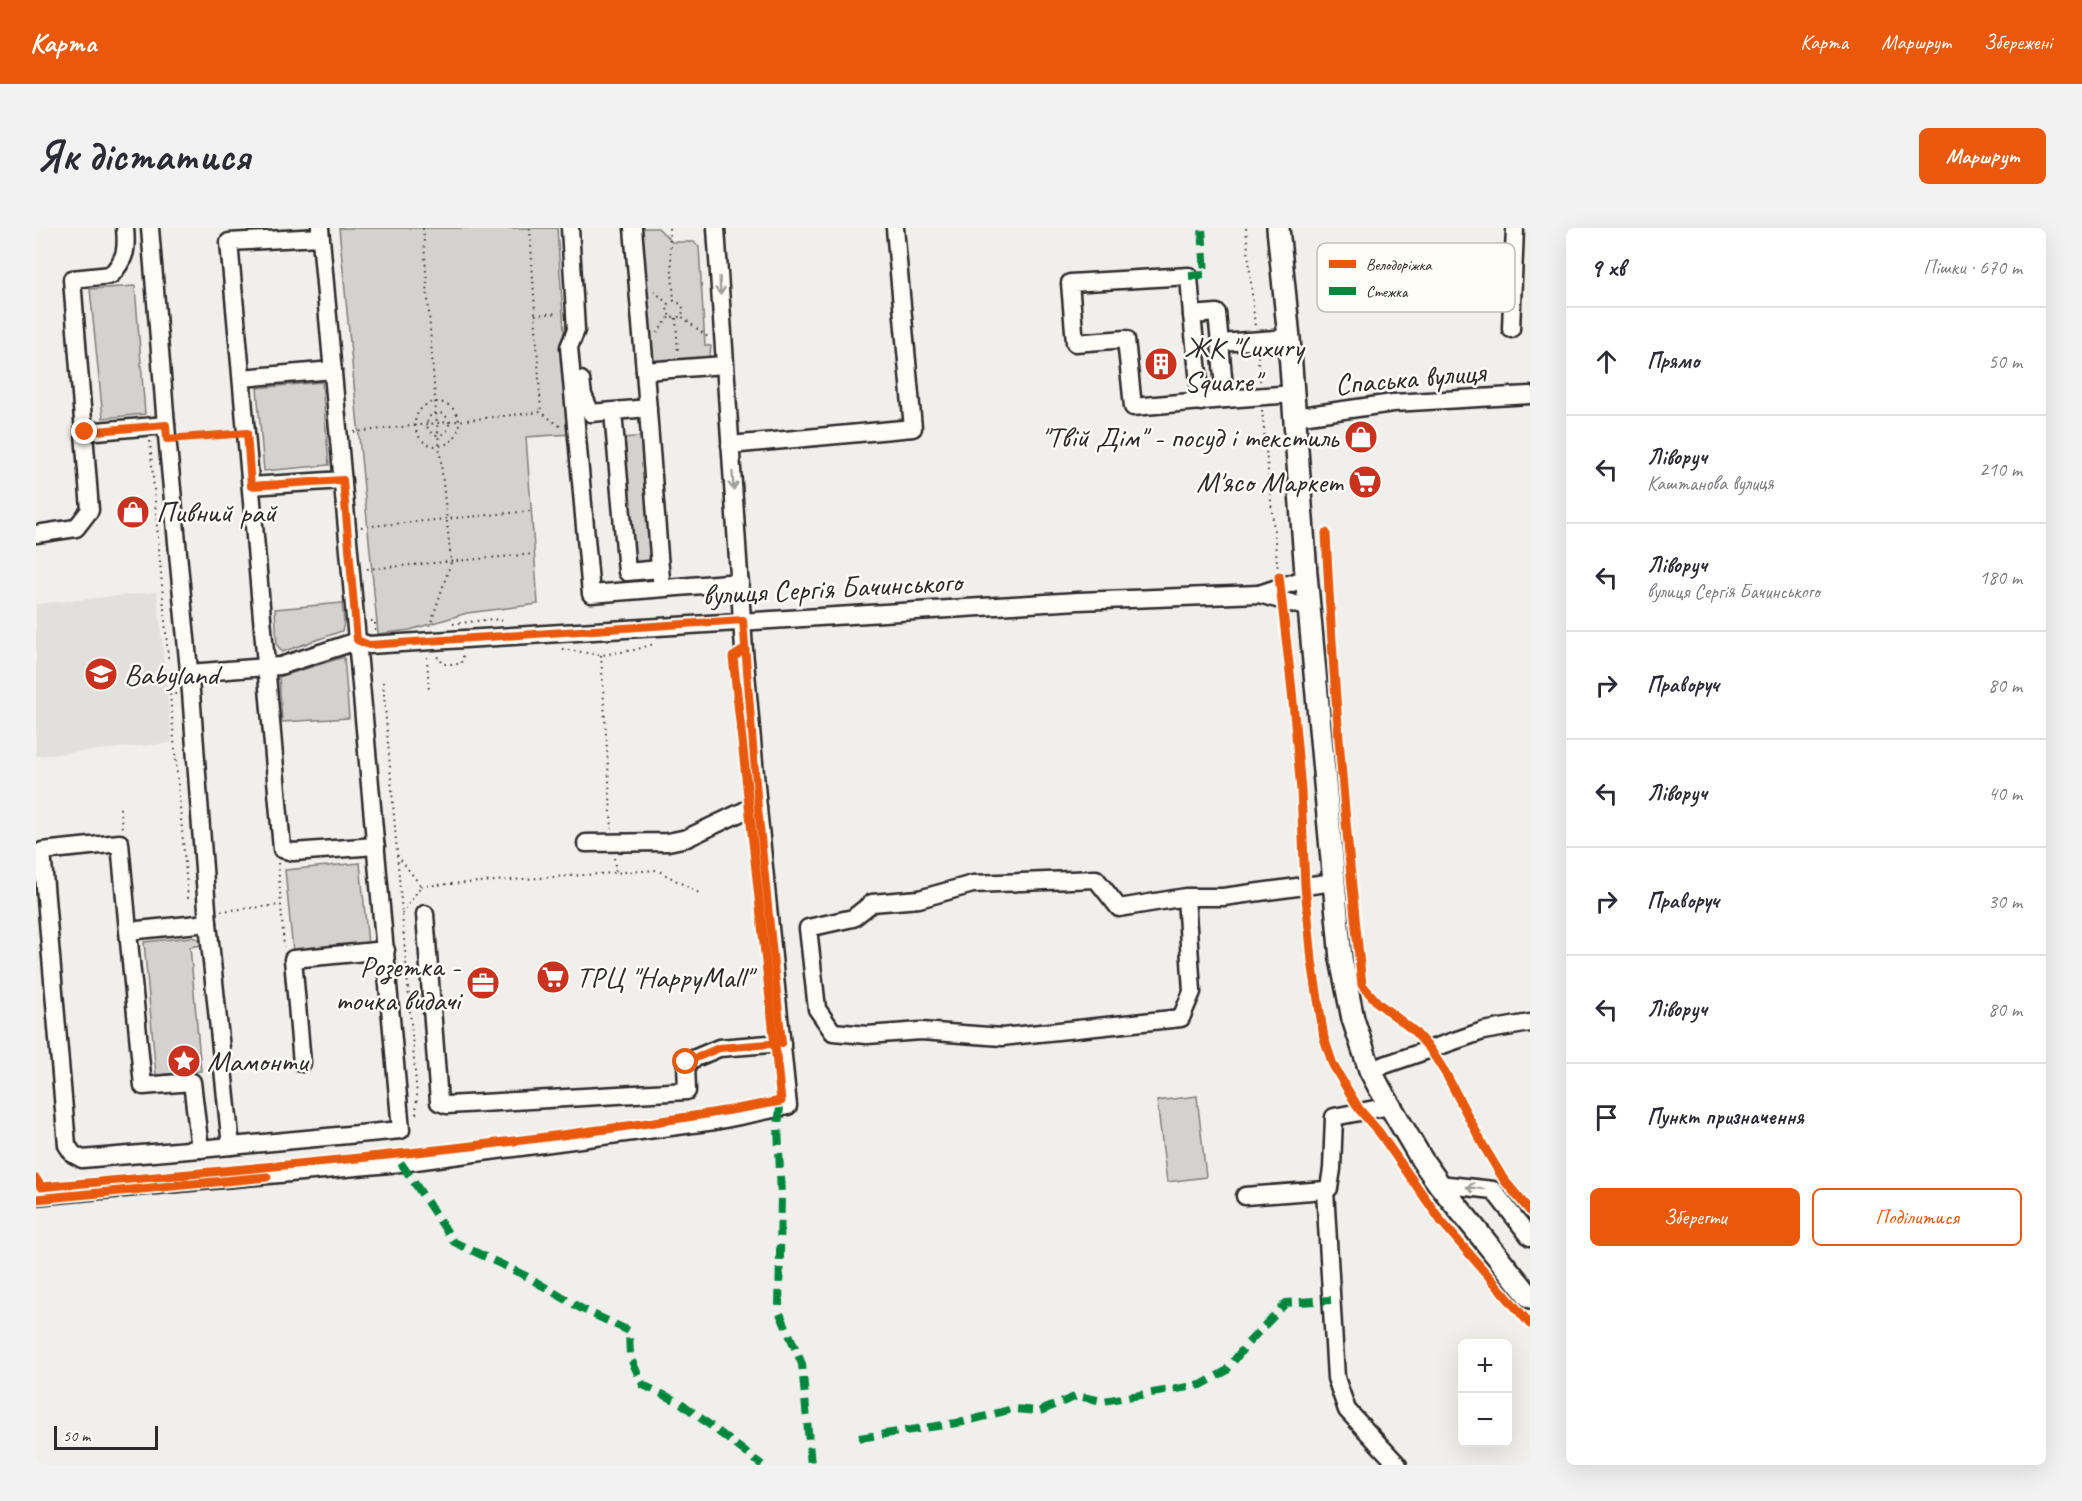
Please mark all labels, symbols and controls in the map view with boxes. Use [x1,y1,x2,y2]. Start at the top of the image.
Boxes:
text: Карта [30,25,97,60]
text: Карта [1800,29,1848,55]
text: Маршрут [1881,29,1951,55]
text: Збережені [1984,29,2052,55]
button: Маршрут [1919,128,2046,184]
text: Як дістатися [36,130,250,183]
legend [1317,243,1515,312]
text: 9 хв [1590,251,1625,284]
text: Велодоріжка [1366,255,1433,275]
text: Пішки · 670 m [1923,255,2022,280]
one-way arrow [714,276,725,296]
text: Стежка [1366,282,1409,302]
place label: ЖК "Luxury Square" [1184,328,1306,400]
icon: ahead [1590,345,1623,378]
building icon: ЖК "Luxury Square" [1143,346,1179,382]
text: Прямо [1647,347,1699,375]
text: 50 m [1988,349,2022,374]
street label: Спаська вулиця [1333,352,1489,403]
route end [71,418,97,444]
place label: "Твій Дім" - посуд і текстиль [1041,418,1340,456]
shop icon: "Твій Дім" - посуд і текстиль [1343,419,1379,455]
text: Ліворуч [1647,443,1707,471]
icon: left [1590,453,1623,486]
text: 210 m [1979,457,2022,482]
place label: М'ясо Маркет [1196,463,1345,501]
supermarket icon: М'ясо Маркет [1347,464,1383,500]
one-way arrow [727,470,738,490]
text: Каштанова вулиця [1647,471,1774,496]
place label: Пивний рай [156,493,278,531]
shop icon: Пивний рай [115,494,151,530]
text: Ліворуч [1647,551,1707,579]
icon: left [1590,561,1623,594]
street label: вулиця Сергія Бачинського [702,562,966,614]
text: 180 m [1979,565,2022,590]
text: вулиця Сергія Бачинського [1647,579,1820,604]
place label: Babyland [124,655,223,693]
school or university icon: Babyland [83,656,119,692]
icon: right [1590,669,1623,702]
text: Праворуч [1647,671,1719,699]
text: 80 m [1988,673,2022,698]
icon: left [1590,777,1623,810]
text: Ліворуч [1647,779,1707,807]
text: 40 m [1988,781,2022,806]
icon: right [1590,885,1623,918]
text: Праворуч [1647,887,1719,915]
text: 30 m [1988,889,2022,914]
place label: Розетка - точка видачі [335,947,463,1019]
place label: ТРЦ "HappyMall" [576,958,757,996]
supermarket icon: ТРЦ "HappyMall" [535,959,571,995]
office icon: Розетка - точка видачі [465,965,501,1001]
icon: left [1590,993,1623,1026]
text: Ліворуч [1647,995,1707,1023]
text: 80 m [1988,997,2022,1022]
place label: Мамонти [207,1042,310,1080]
place icon: Мамонти [166,1043,202,1079]
route start [672,1048,698,1074]
icon: arrive [1590,1101,1623,1134]
text: Пункт призначення [1647,1103,1804,1131]
one-way arrow [1465,1182,1485,1193]
button: Зберегти [1590,1188,1800,1246]
button: Поділитися [1812,1188,2022,1246]
map controls [1458,1339,1512,1447]
button: + [1458,1339,1512,1393]
button: − [1458,1393,1512,1447]
scale bar [54,1423,158,1450]
text: 50 m [63,1426,90,1446]

